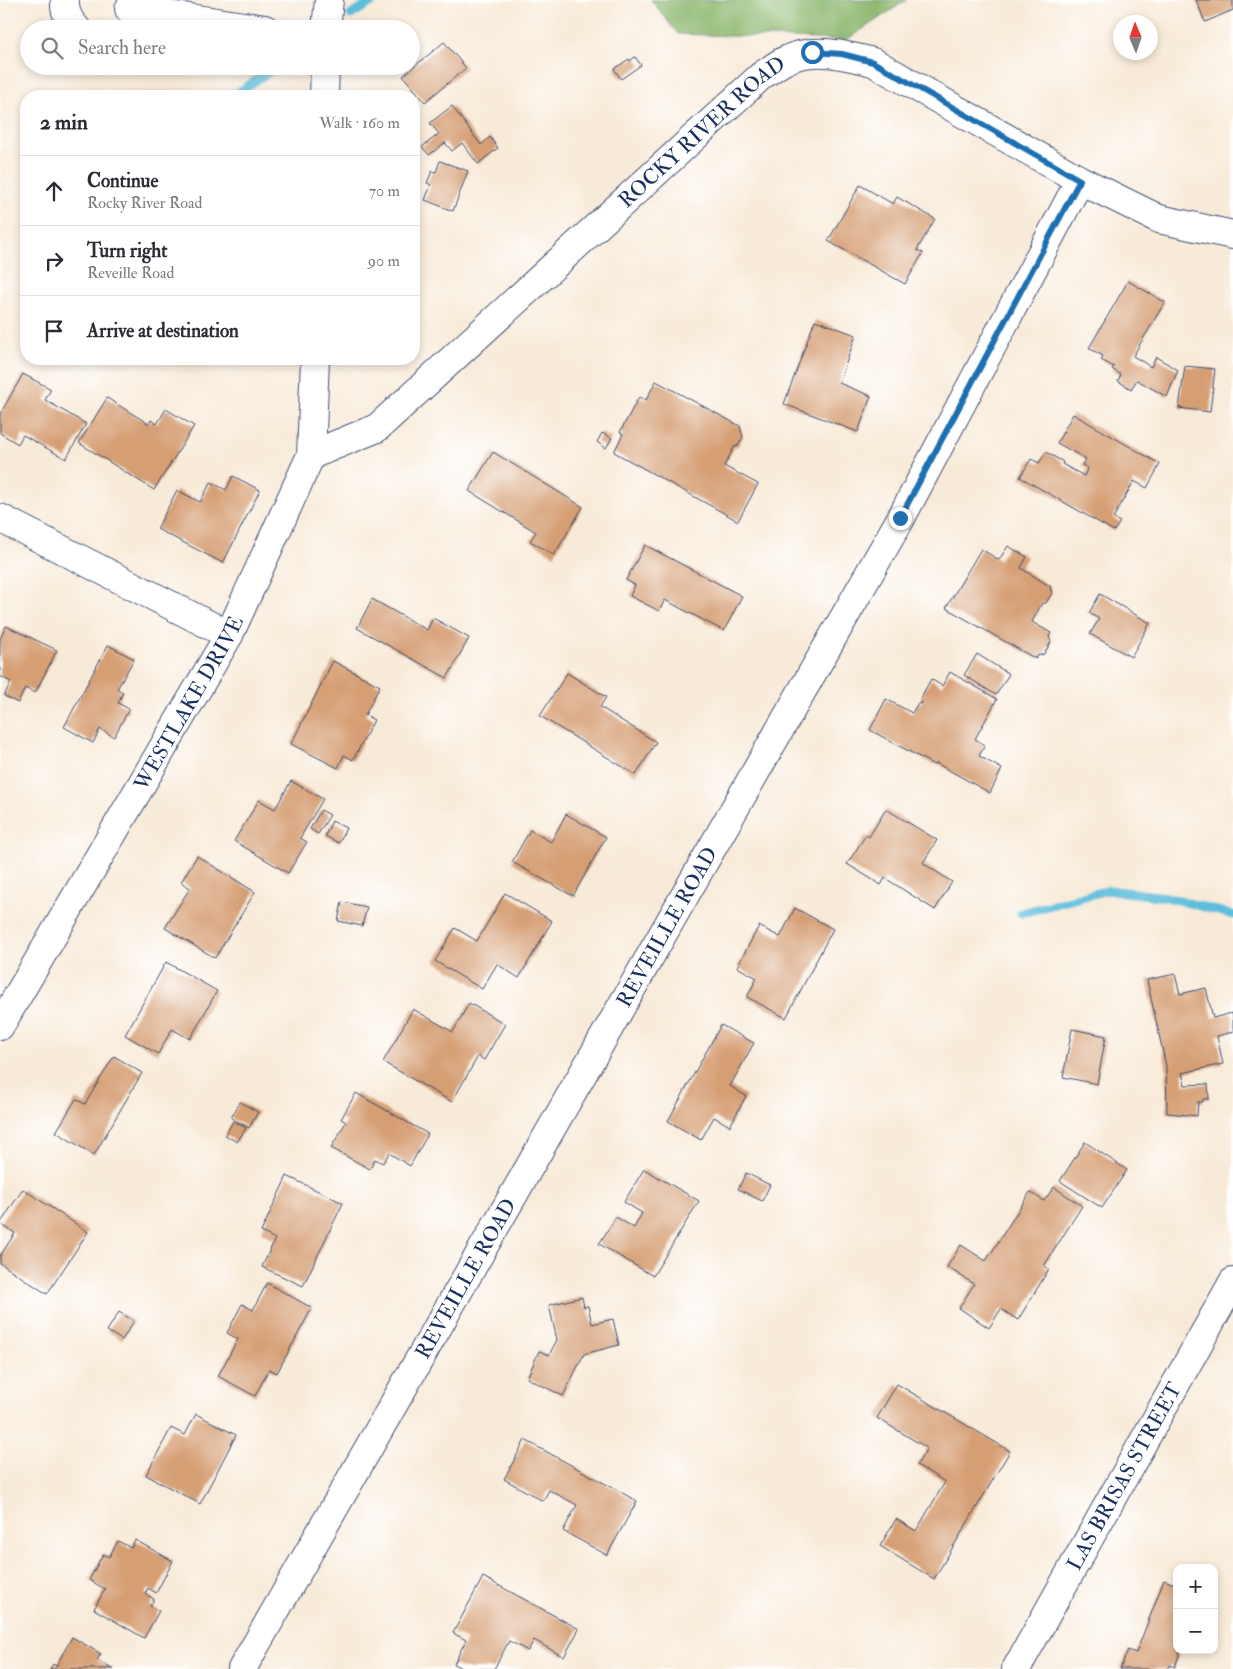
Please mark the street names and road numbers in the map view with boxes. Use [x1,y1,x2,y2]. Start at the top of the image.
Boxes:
street label: ROCKY RIVER ROAD [613,50,791,214]
street label: WESTLAKE DRIVE [127,612,250,796]
street label: REVEILLE ROAD [611,842,724,1012]
street label: REVEILLE ROAD [410,1194,523,1364]
street label: LAS BRISAS STREET [1061,1377,1188,1575]

